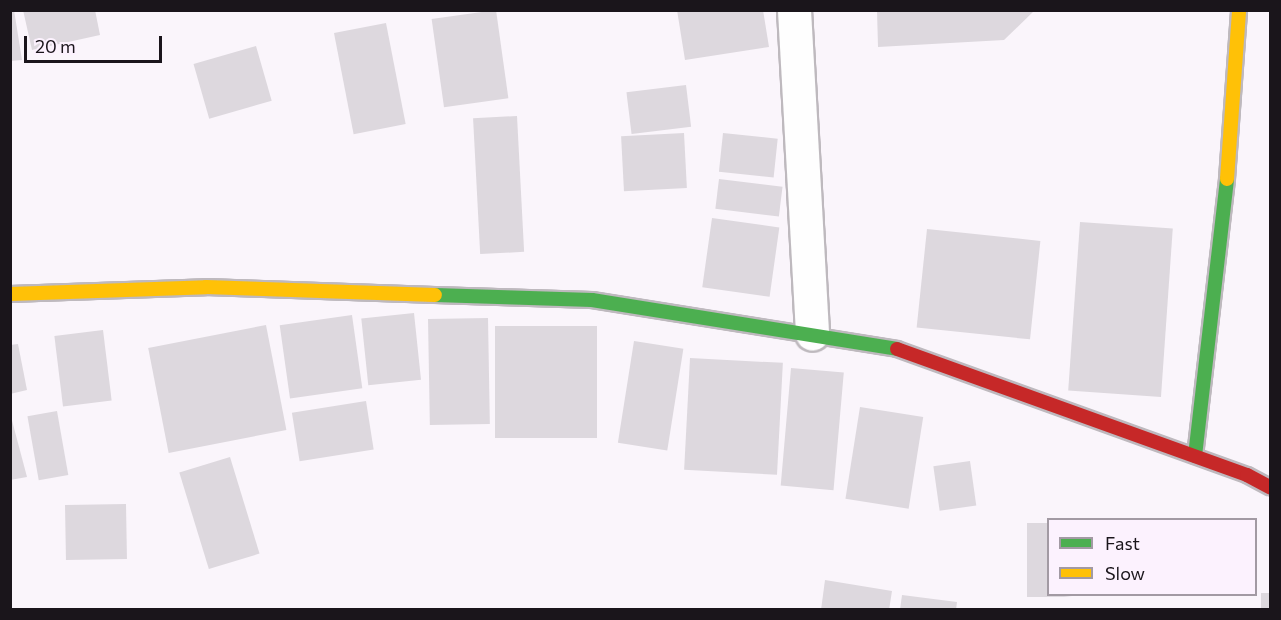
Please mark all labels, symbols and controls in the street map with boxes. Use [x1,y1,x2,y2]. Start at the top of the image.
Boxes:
scale bar [27,24,165,62]
text: 20 m [35,35,76,57]
legend [1047,518,1257,596]
text: Fast [1105,532,1140,554]
text: Slow [1105,562,1145,584]

